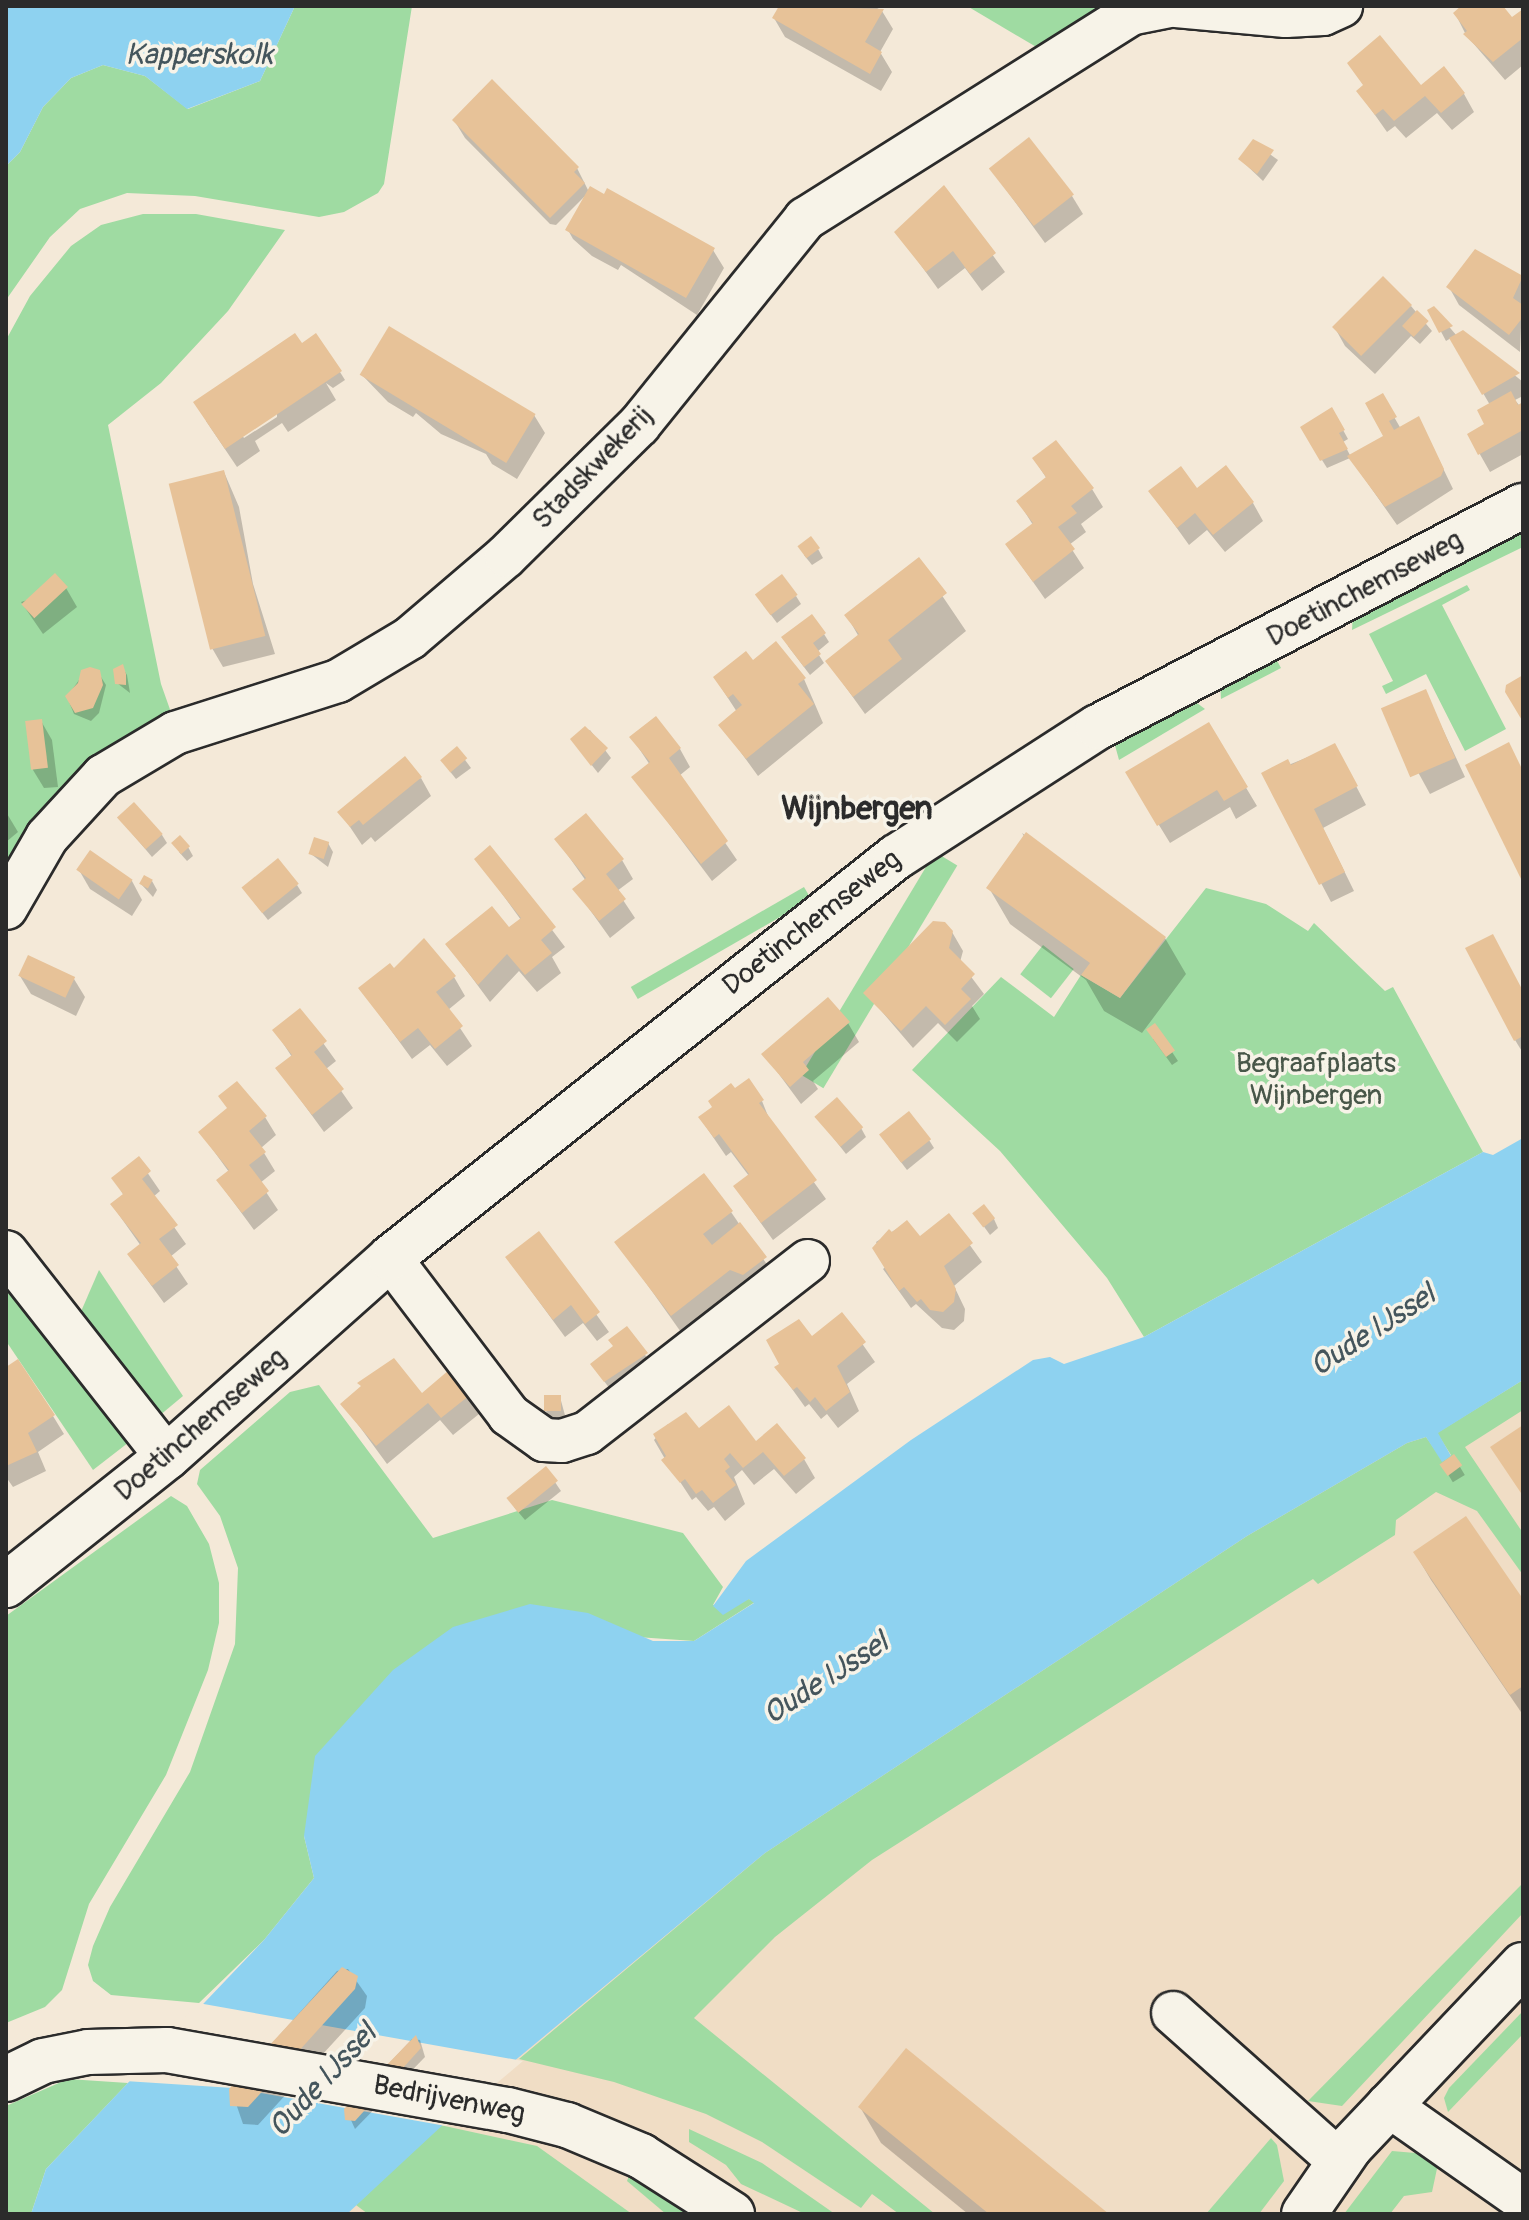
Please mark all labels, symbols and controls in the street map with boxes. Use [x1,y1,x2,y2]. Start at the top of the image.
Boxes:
water label: Kapperskolk [125,37,273,73]
street label: Stadskwekerij [526,399,660,537]
street label: Doetinchemseweg [1261,523,1469,655]
district label: Wijnbergen [781,790,933,828]
street label: Doetinchemseweg [716,843,908,1003]
park label: Begraafplaats Wijnbergen [1236,1047,1396,1113]
water label: Oude IJssel [1304,1277,1442,1385]
street label: Doetinchemseweg [108,1341,294,1509]
water label: Oude IJssel [757,1625,895,1733]
water label: Oude IJssel [261,2017,385,2145]
street label: Bedrijvenweg [370,2069,528,2131]

